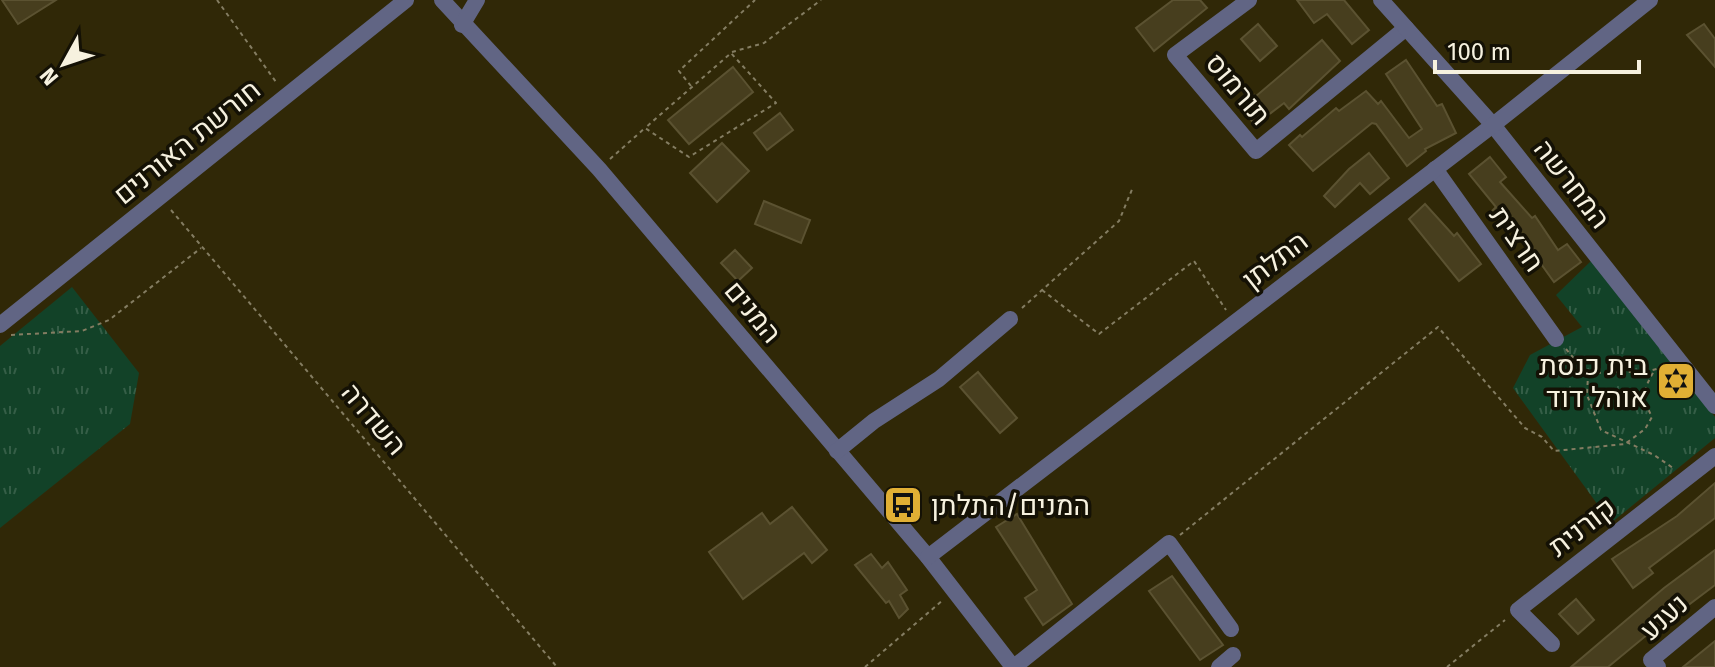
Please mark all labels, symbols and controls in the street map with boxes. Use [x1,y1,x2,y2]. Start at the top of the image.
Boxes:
north arrow [24,24,104,104]
scale bar [1435,24,1639,74]
text: 100 m [1447,38,1511,66]
street label: תורמוס [1199,46,1277,132]
text: N [34,62,64,91]
street label: חורשת האורנים [107,73,267,211]
street label: המחרשה [1527,133,1617,235]
street label: חרצית [1483,200,1551,278]
street label: התלתן [1236,224,1314,296]
street label: המנים [718,274,788,350]
place label: בית כנסת אוהל דוד [1539,349,1648,414]
synagogue icon: בית כנסת אוהל דוד [1655,360,1697,402]
street label: השדרה [335,376,413,462]
bus stop icon: המנים/התלתן [882,484,924,526]
place label: המנים/התלתן [931,489,1090,522]
street label: קורנית [1542,491,1622,563]
street label: נענע [1633,587,1695,647]

